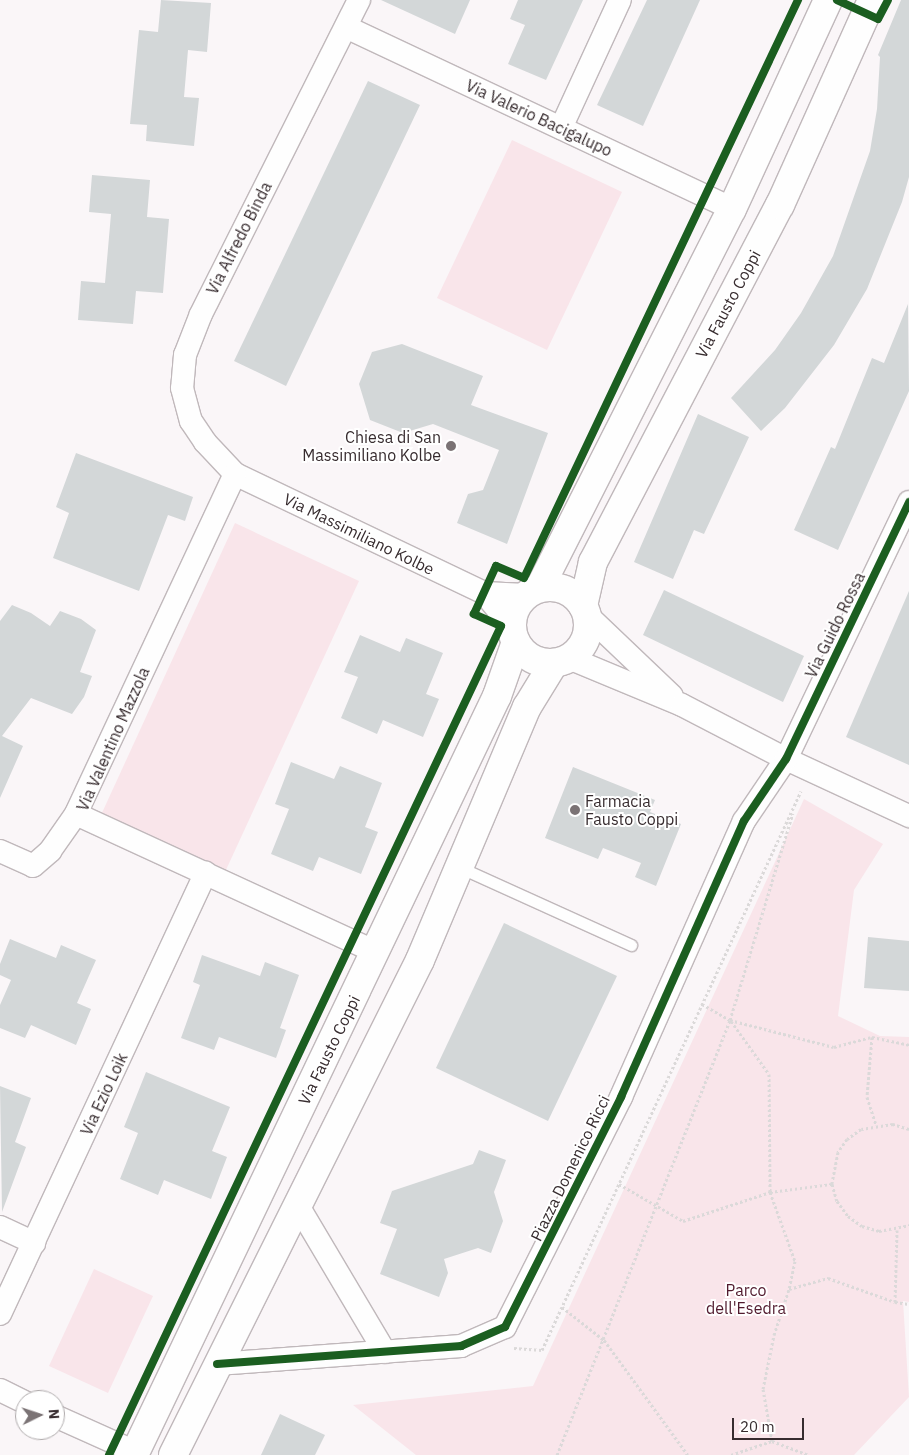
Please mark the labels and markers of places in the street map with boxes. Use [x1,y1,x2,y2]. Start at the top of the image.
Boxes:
place label: Chiesa di San Massimiliano Kolbe [302,427,441,465]
marker: Chiesa di San Massimiliano Kolbe [445,440,457,452]
place label: Farmacia Fausto Coppi [585,791,678,829]
marker: Farmacia Fausto Coppi [569,804,581,816]

